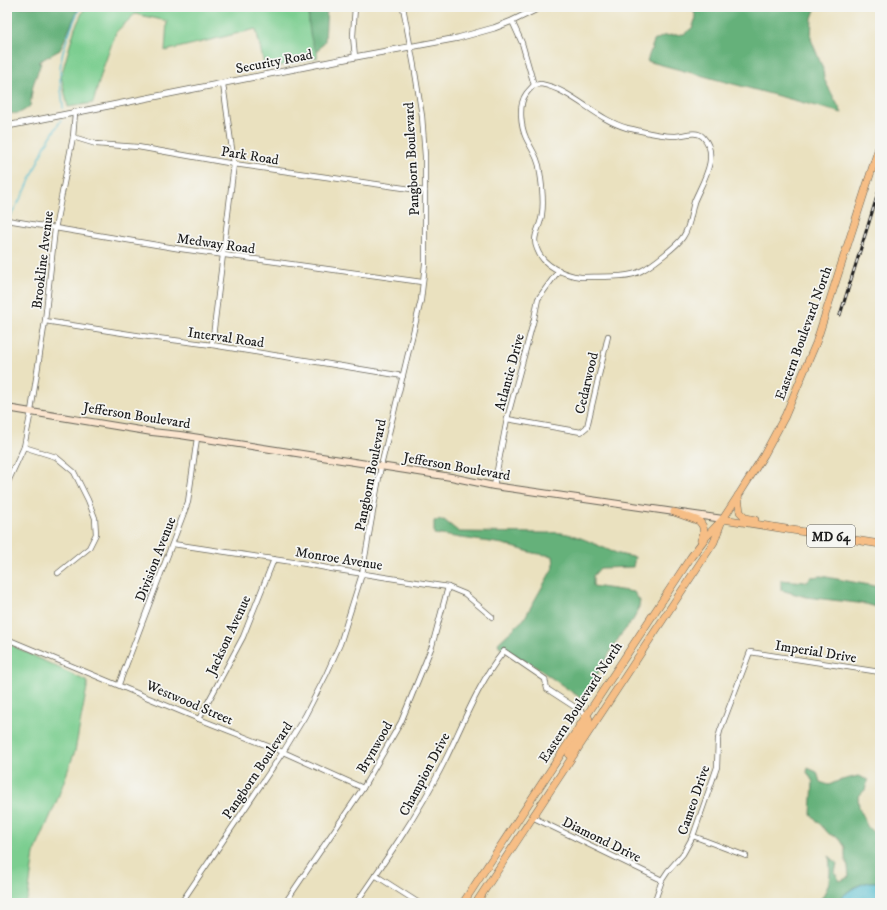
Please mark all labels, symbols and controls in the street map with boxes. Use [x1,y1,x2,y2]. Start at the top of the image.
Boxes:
street label: Security Road [234,46,314,78]
street label: Pangborn Boulevard [400,102,424,216]
street label: Park Road [220,143,280,169]
street label: Brookline Avenue [28,210,58,310]
street label: Medway Road [176,230,256,258]
street label: Eastern Boulevard North [771,263,837,403]
street label: Interval Road [186,324,265,352]
street label: Atlantic Drive [491,332,529,413]
street label: Cedarwood [571,351,603,416]
street label: Jefferson Boulevard [80,398,192,433]
street label: Pangborn Boulevard [351,418,391,533]
street label: Jefferson Boulevard [400,448,512,485]
street label: Division Avenue [131,514,180,604]
road number: MD 64 [807,525,855,547]
street label: Monroe Avenue [294,543,384,575]
street label: Jackson Avenue [202,592,255,680]
street label: Imperial Drive [774,637,858,667]
street label: Eastern Boulevard North [535,638,627,767]
street label: Westwood Street [142,676,236,730]
street label: Pangborn Boulevard [219,718,297,823]
street label: Brynwood [353,718,397,777]
street label: Champion Drive [395,729,455,819]
street label: Cameo Drive [674,763,714,838]
street label: Diamond Drive [559,813,644,867]

